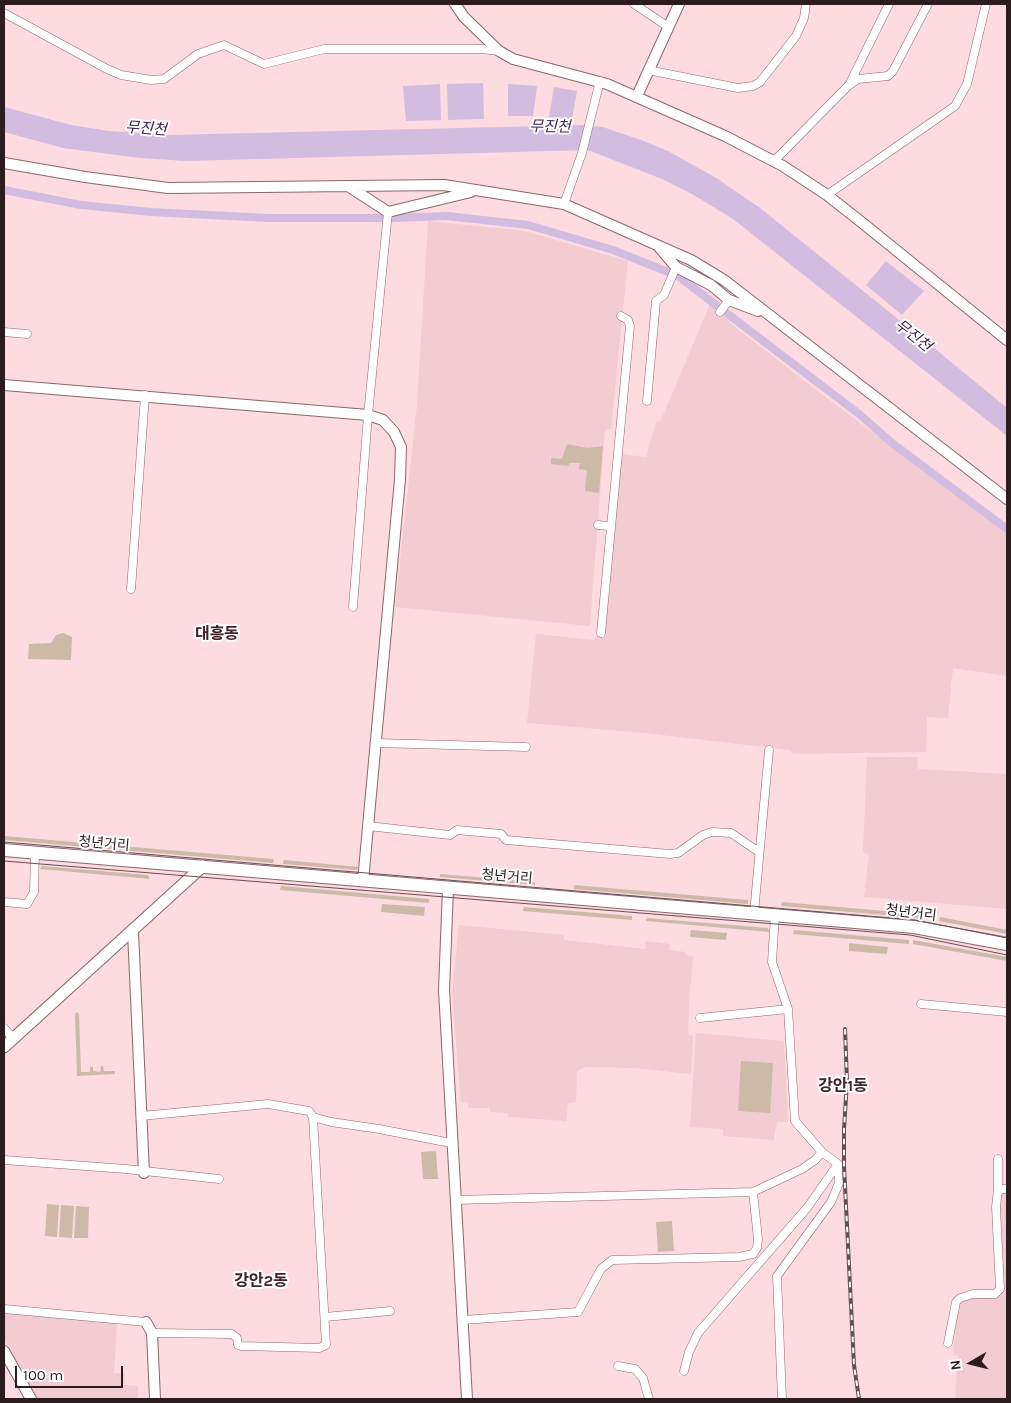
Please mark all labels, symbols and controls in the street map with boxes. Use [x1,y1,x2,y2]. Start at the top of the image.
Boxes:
water label: 무진천 [529,118,571,136]
water label: 무진천 [125,119,167,139]
water label: 무진천 [891,316,935,356]
district label: 대흥동 [195,624,239,644]
street label: 청년거리 [78,833,130,855]
street label: 청년거리 [481,866,533,888]
street label: 청년거리 [884,902,938,924]
district label: 강안1동 [818,1076,868,1096]
district label: 강안2동 [234,1271,288,1291]
north arrow [946,1338,996,1388]
scale bar [18,1356,125,1388]
text: N [947,1359,965,1371]
text: 100 m [23,1366,63,1384]

